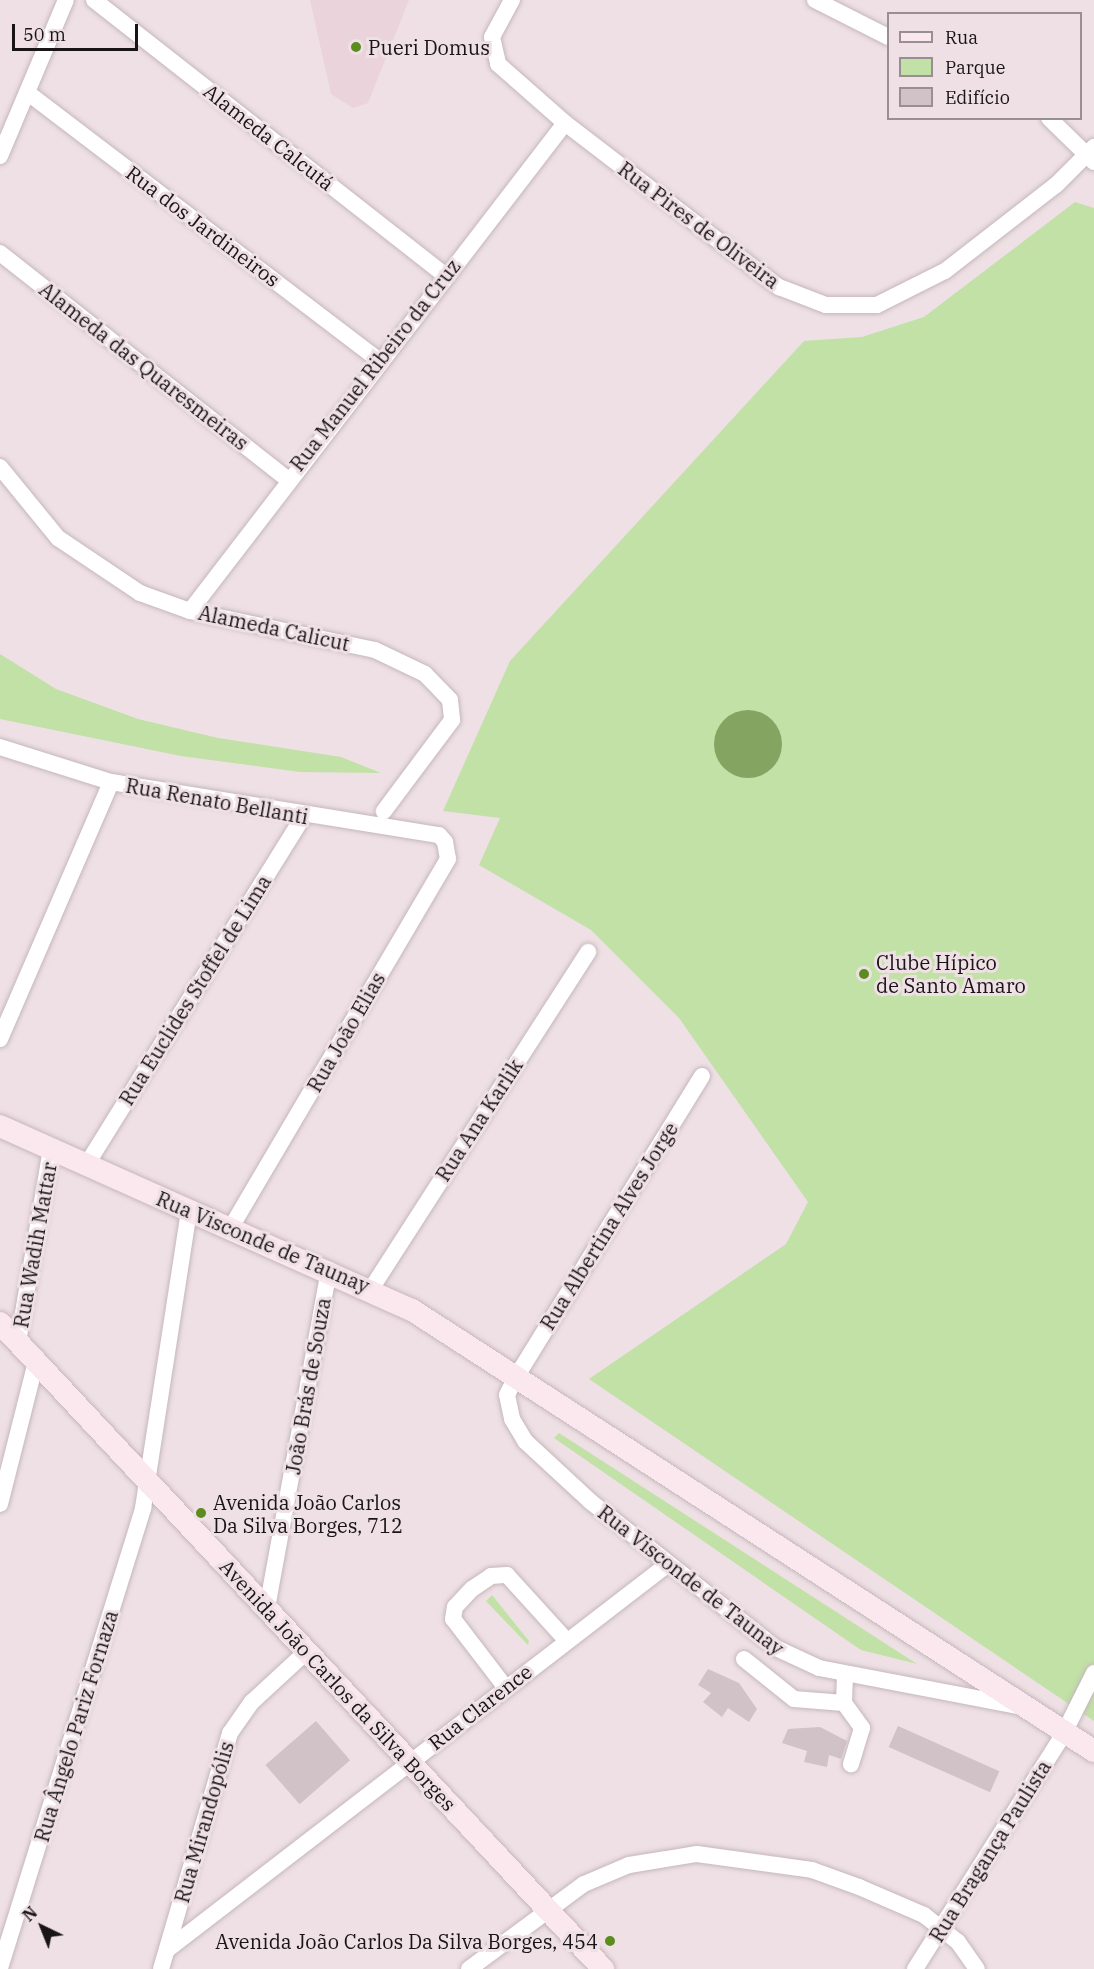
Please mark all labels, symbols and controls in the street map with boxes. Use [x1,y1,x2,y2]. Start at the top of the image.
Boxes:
scale bar [15,12,141,50]
legend [887,12,1082,120]
text: 50 m [23,23,66,46]
text: Rua [945,26,978,49]
place label: Pueri Domus [368,35,490,59]
marker: Pueri Domus [349,40,363,54]
text: Parque [945,56,1005,79]
street label: Alameda Calcutá [199,79,339,195]
text: Edifício [945,86,1010,109]
street label: Rua Pires de Oliveira [614,157,784,293]
street label: Rua dos Jardineiros [121,160,285,292]
street label: Rua Manuel Ribeiro da Cruz [285,254,465,476]
street label: Alameda das Quaresmeiras [35,277,253,455]
street label: Alameda Calicut [196,600,352,656]
street label: Rua Renato Bellanti [124,773,310,829]
street label: Rua Euclides Stoffel de Lima [114,870,276,1110]
place label: Clube Hípico de Santo Amaro [876,951,1026,998]
marker: Clube Hípico de Santo Amaro [857,967,871,981]
street label: Rua João Elias [302,968,390,1096]
street label: Rua Ana Karlik [431,1054,527,1186]
street label: Rua Albertina Alves Jorge [535,1118,683,1334]
street label: Rua Wadih Mattar [9,1160,61,1330]
street label: Rua Visconde de Taunay [153,1186,373,1298]
street label: João Brás de Souza [281,1296,335,1476]
place label: Avenida João Carlos Da Silva Borges, 712 [213,1490,403,1537]
street label: Rua Visconde de Taunay [593,1500,789,1660]
marker: Avenida João Carlos Da Silva Borges, 712 [194,1506,208,1520]
street label: Avenida João Carlos da Silva Borges [215,1554,461,1816]
street label: Rua Ângelo Pariz Fornaza [29,1607,123,1845]
street label: Rua Clarence [424,1659,536,1755]
street label: Rua Mirandopólis [169,1739,239,1905]
street label: Rua Bragança Paulista [924,1756,1056,1946]
north arrow [12,1897,72,1957]
text: N [18,1902,41,1925]
place label: Avenida João Carlos Da Silva Borges, 454 [215,1929,598,1953]
marker: Avenida João Carlos Da Silva Borges, 454 [603,1934,617,1948]

